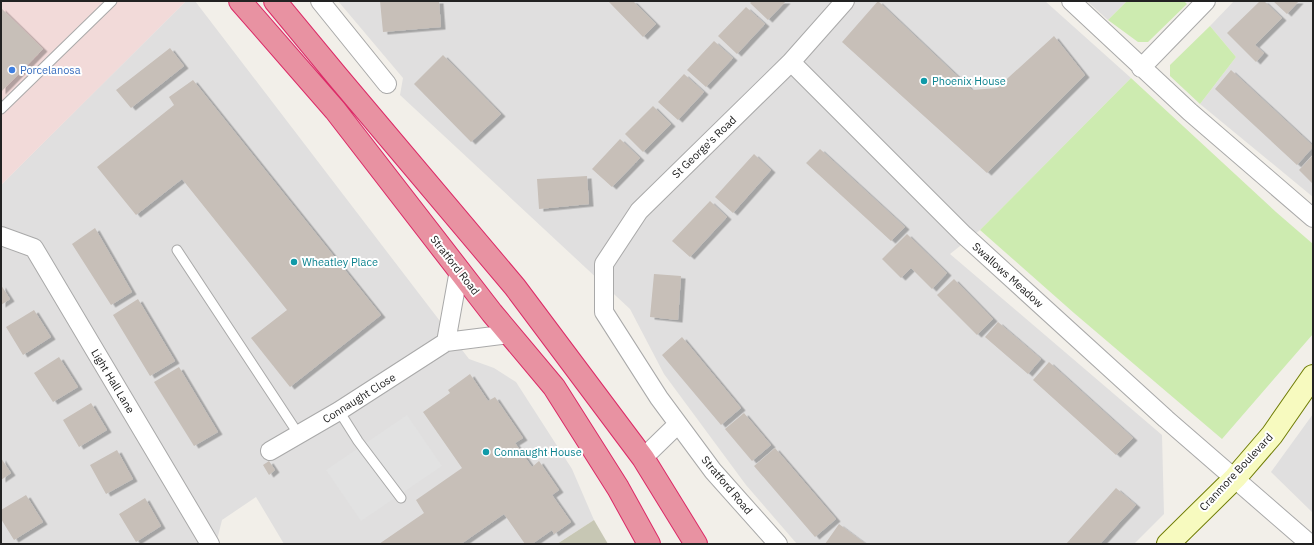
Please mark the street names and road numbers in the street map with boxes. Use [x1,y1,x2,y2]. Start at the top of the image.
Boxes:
street label: St George's Road [669,113,739,181]
street label: Stratford Road [427,232,483,298]
street label: Swallows Meadow [970,239,1047,311]
street label: Light Hall Lane [88,346,138,416]
street label: Connaught Close [320,370,398,426]
street label: Cranmore Boulevard [1196,430,1276,514]
street label: Stratford Road [699,453,755,517]

